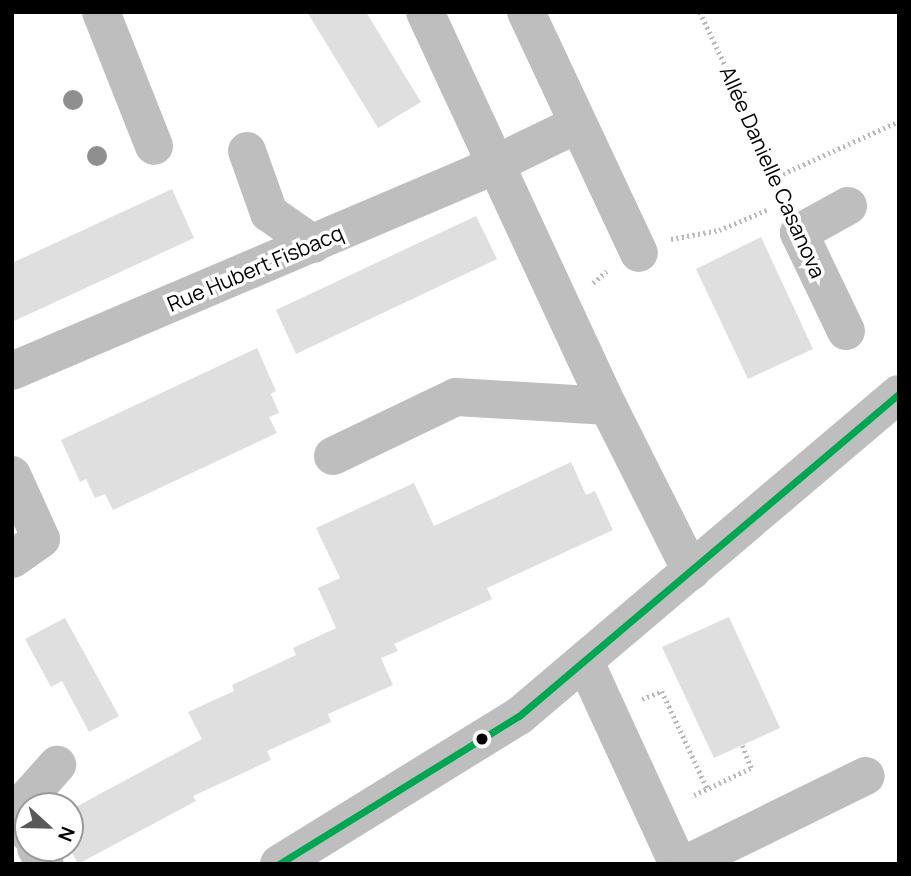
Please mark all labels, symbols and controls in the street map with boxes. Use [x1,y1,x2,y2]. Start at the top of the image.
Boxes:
street label: Allée Danielle Casanova [715,62,831,282]
street label: Rue Hubert Fisbacq [163,220,347,316]
unlabelled marker [475,732,489,746]
north arrow [14,792,84,862]
text: N [52,823,81,845]

